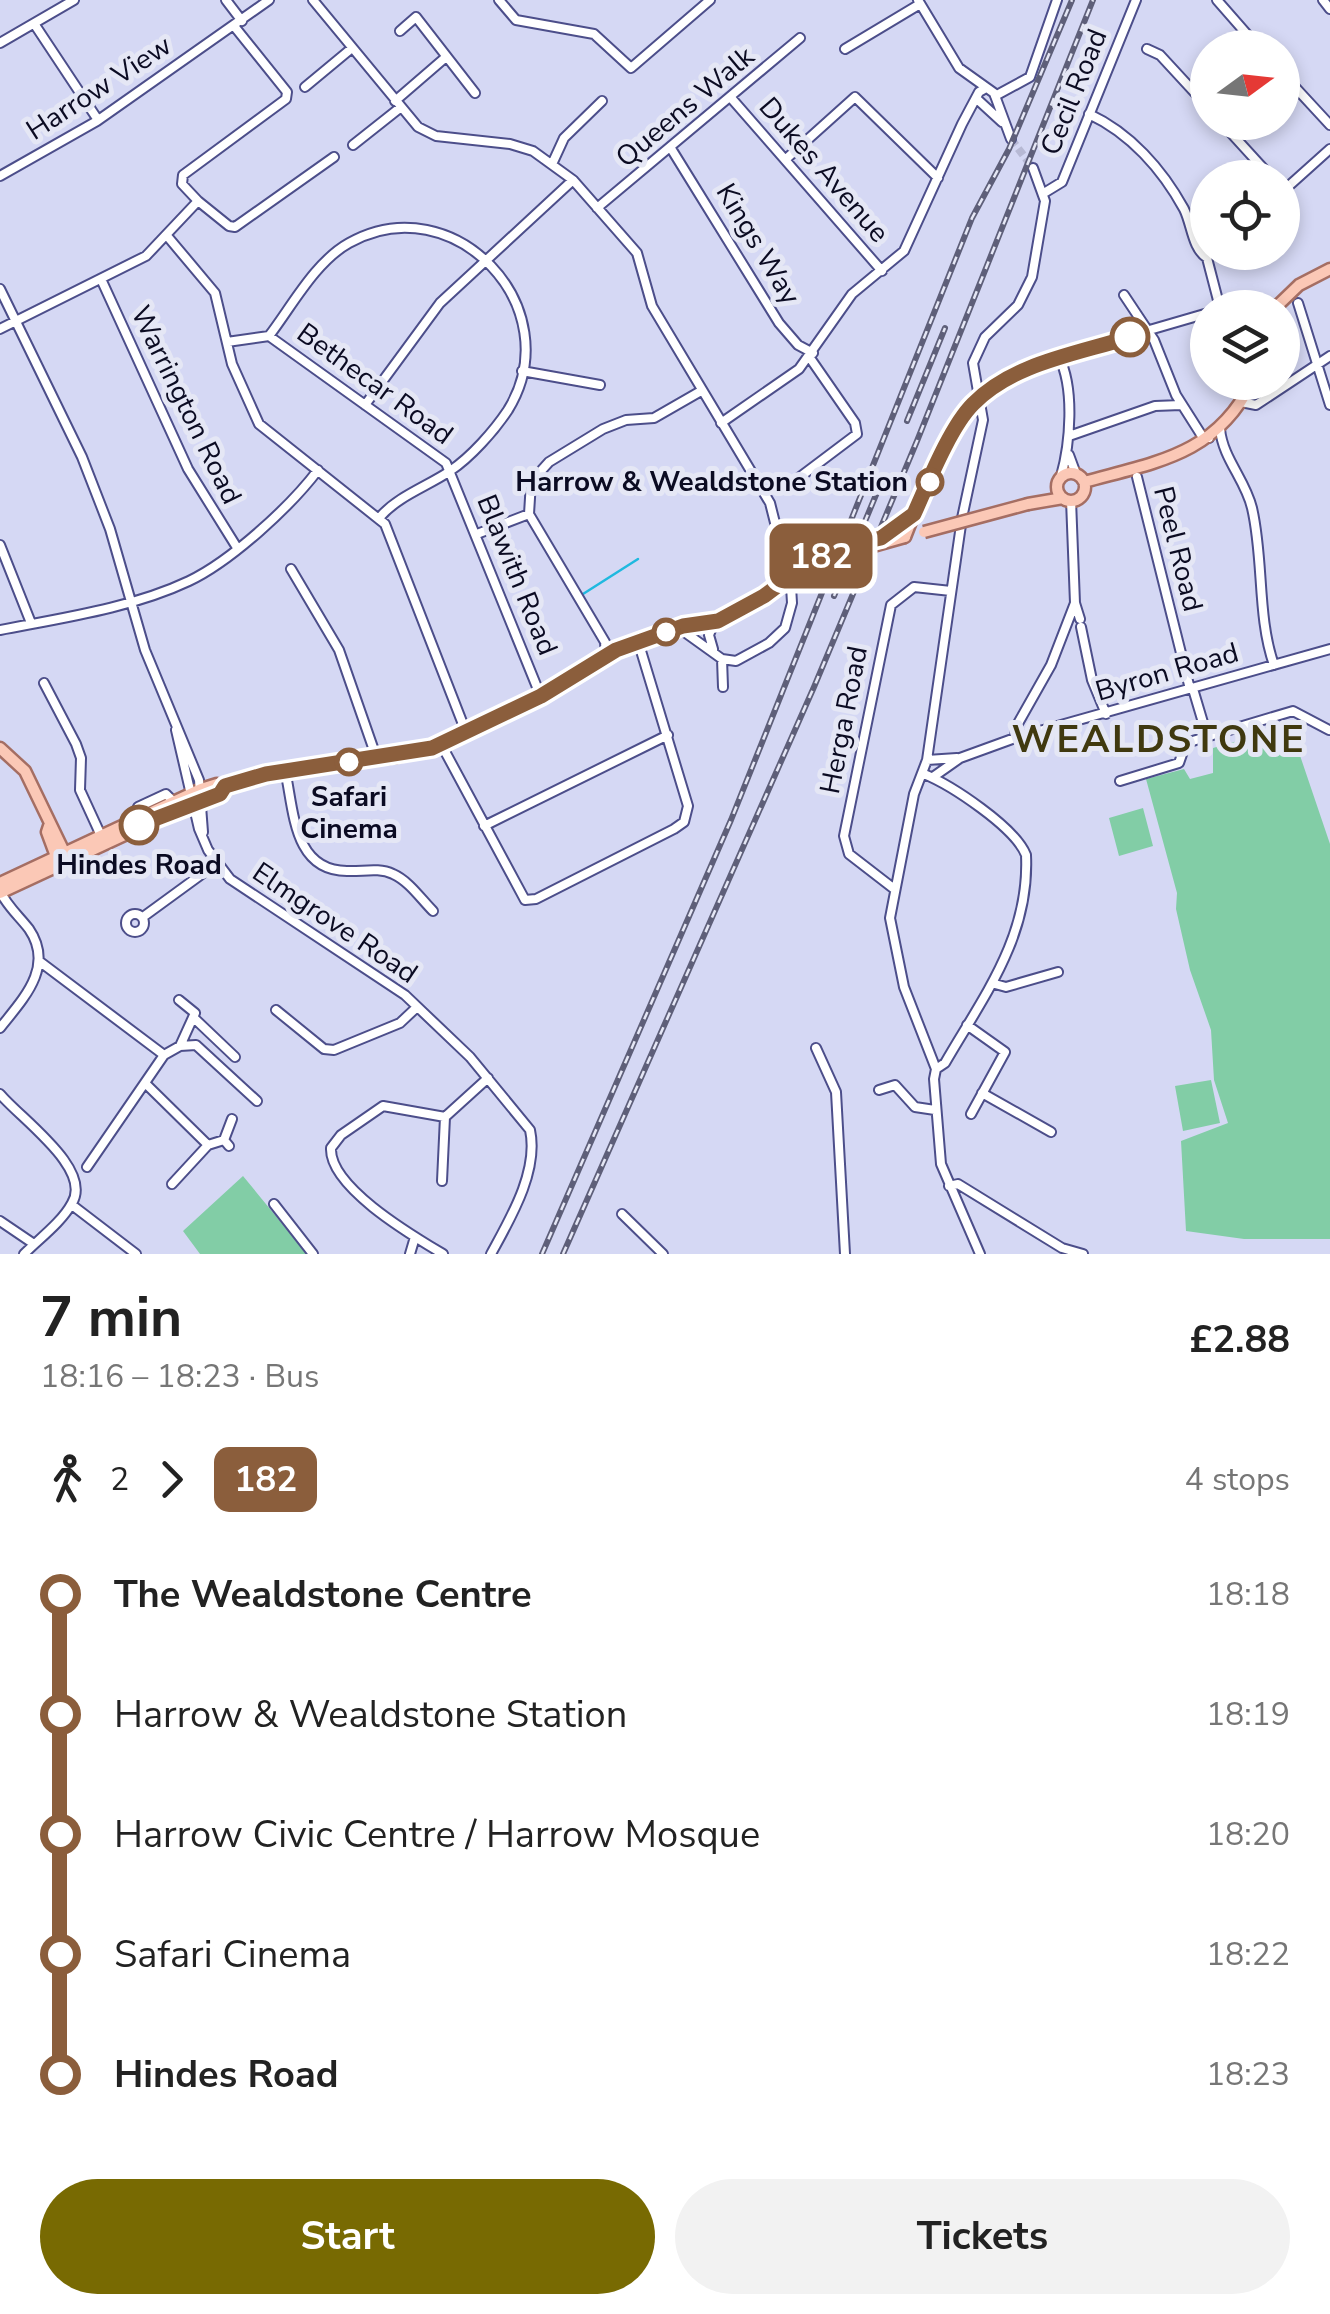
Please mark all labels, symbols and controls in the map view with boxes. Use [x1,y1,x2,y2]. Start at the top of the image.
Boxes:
street label: Cecil Road [1031,23,1117,161]
street label: Harrow View [19,27,179,149]
north arrow [1190,30,1300,140]
map controls [1190,30,1300,400]
street label: Queens Walk [608,37,763,176]
street label: Dukes Avenue [750,89,898,251]
button: locate [1190,160,1300,270]
street label: Kings Way [707,176,809,312]
button: layers [1190,290,1300,400]
street label: Warrington Road [121,299,251,511]
street label: Bethecar Road [289,314,461,454]
unlabelled marker [1111,318,1149,356]
place label: Harrow & Wealdstone Station [515,463,908,501]
marker: Harrow & Wealdstone Station [917,469,943,495]
street label: Peel Road [1144,483,1212,615]
street label: Blawith Road [468,489,566,661]
line badge: 182 [764,524,878,588]
text: 182 [789,533,853,580]
unlabelled marker [653,619,679,645]
street label: Byron Road [1091,633,1243,711]
street label: Herga Road [811,643,877,797]
district label: WEALDSTONE [1012,714,1306,765]
marker: Safari Cinema [336,749,362,775]
place label: Safari Cinema [300,778,398,848]
marker: Hindes Road [120,806,158,844]
place label: Hindes Road [56,846,222,884]
street label: Elmgrove Road [245,854,425,992]
text: 7 min [40,1280,182,1355]
text: £2.88 [1189,1314,1290,1365]
text: 18:16 – 18:23 · Bus [40,1355,319,1398]
icon: walk [40,1452,95,1507]
icon: forward [144,1452,199,1507]
text: 182 [234,1456,297,1503]
text: 2 [110,1458,129,1501]
text: 4 stops [1184,1458,1290,1501]
text: The Wealdstone Centre [114,1569,532,1620]
text: 18:18 [1206,1573,1290,1616]
text: Harrow & Wealdstone Station [114,1689,627,1740]
text: 18:19 [1206,1693,1290,1736]
text: Harrow Civic Centre / Harrow Mosque [114,1809,760,1860]
text: 18:20 [1206,1813,1290,1856]
text: Safari Cinema [114,1929,351,1980]
text: 18:22 [1206,1933,1290,1976]
text: Hindes Road [114,2049,339,2100]
text: 18:23 [1206,2053,1290,2096]
button: Start [40,2179,655,2294]
button: Tickets [675,2179,1290,2294]

